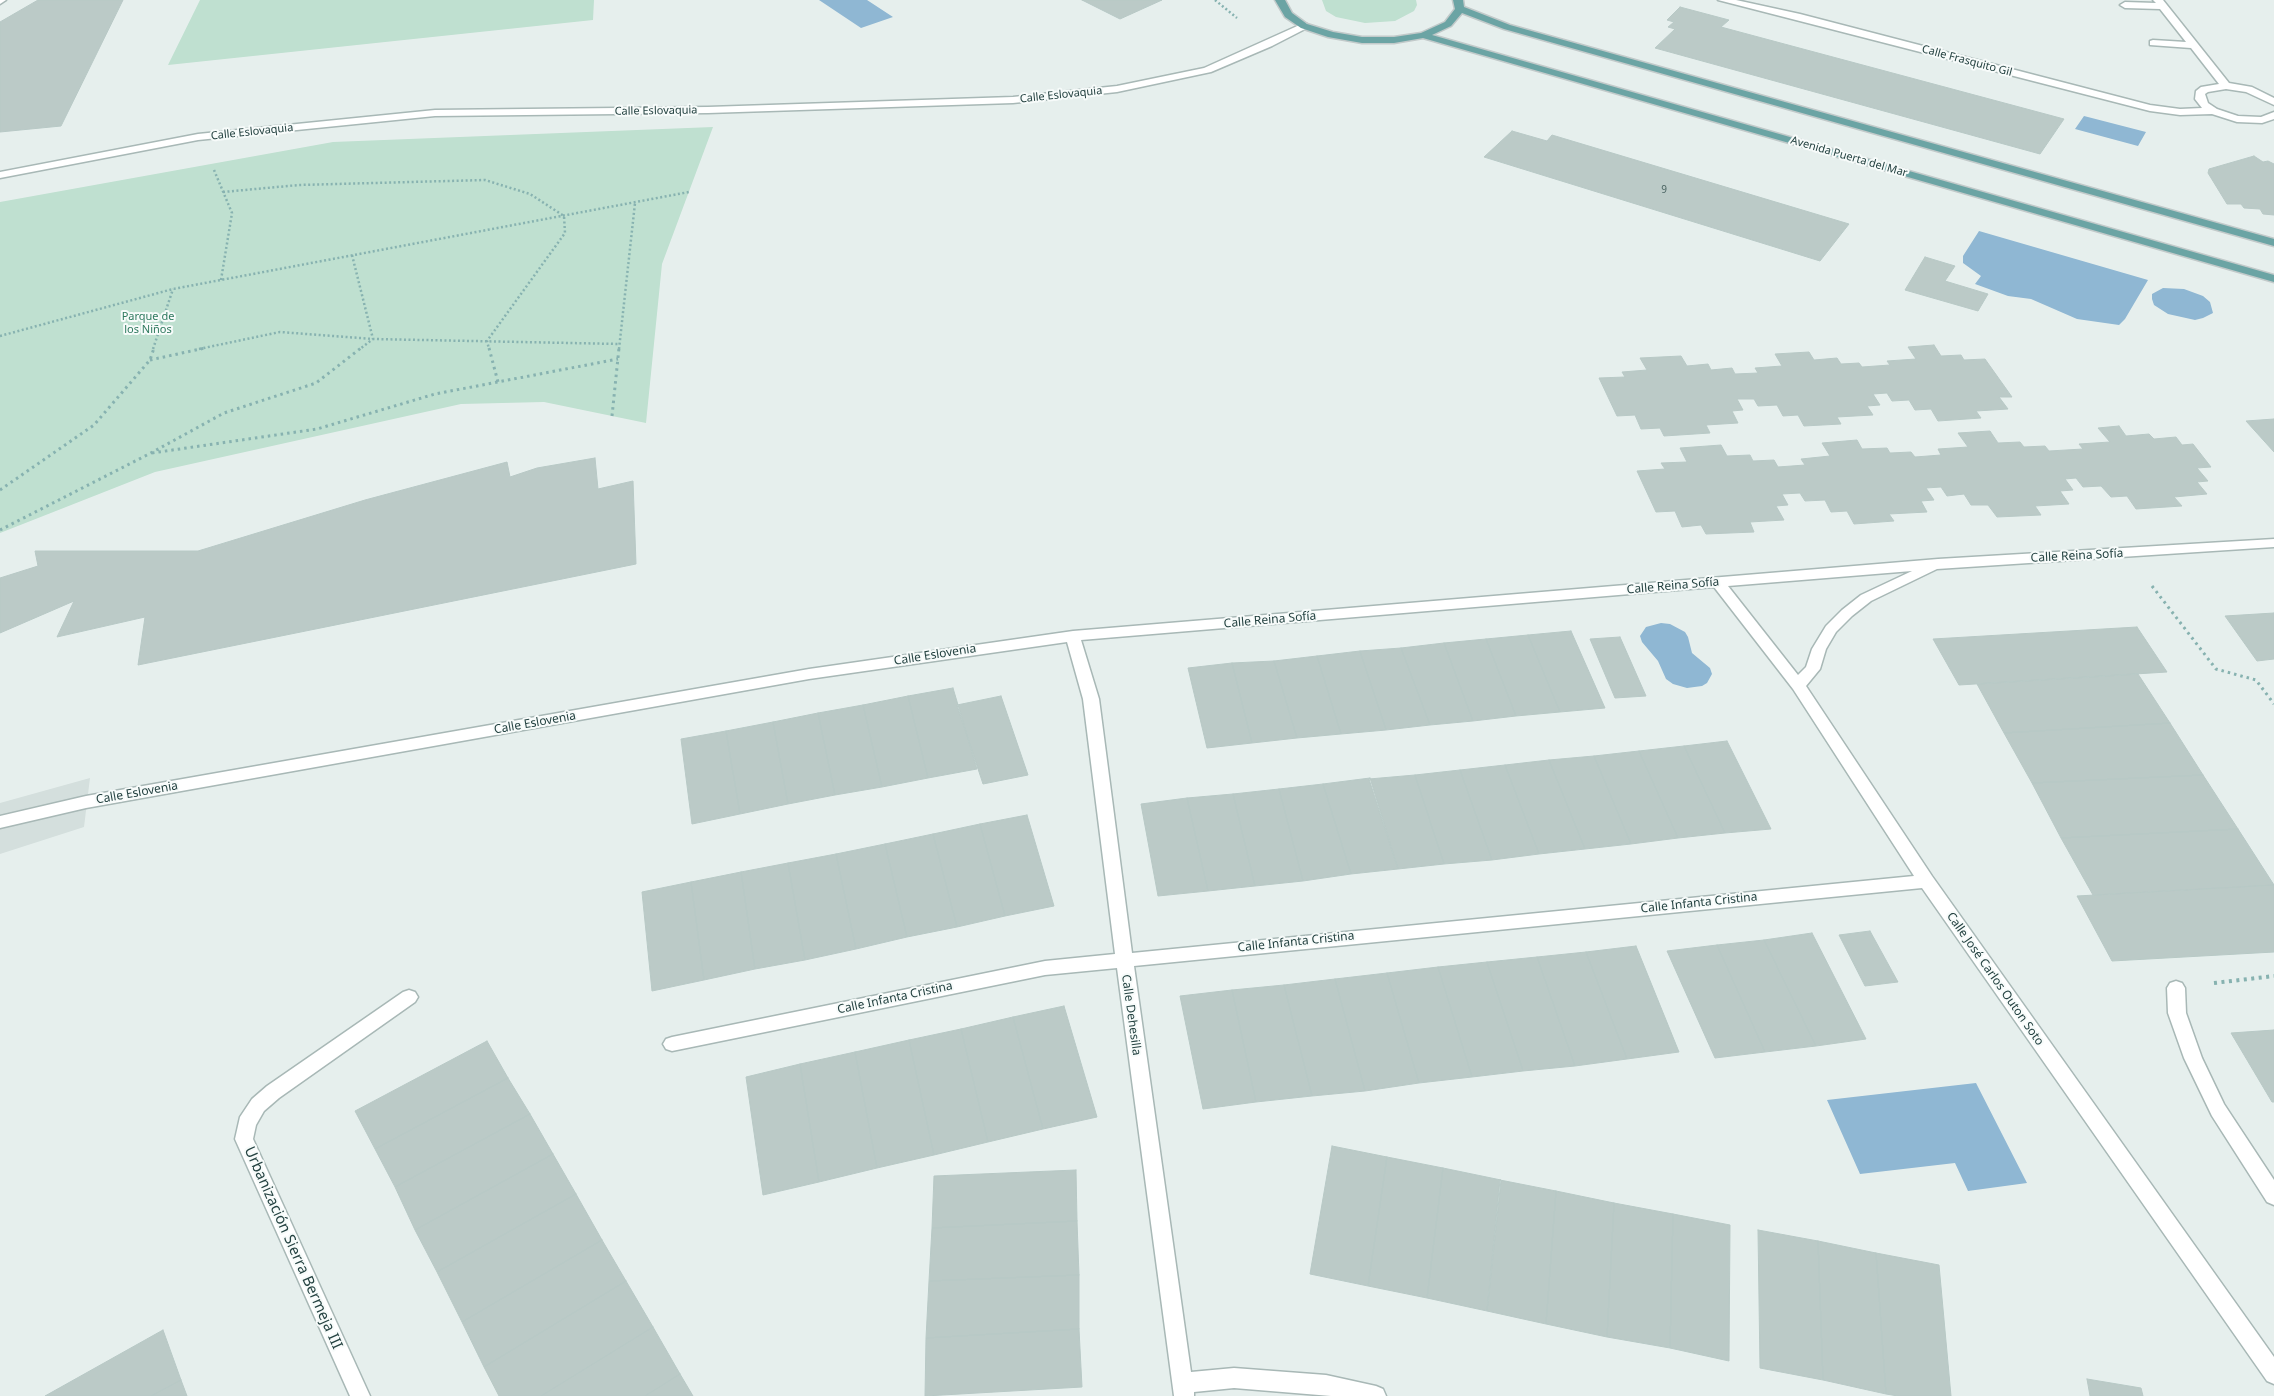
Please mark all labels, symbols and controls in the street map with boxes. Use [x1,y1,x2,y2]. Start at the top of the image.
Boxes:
street label: Calle Frasquito Gil [1920,43,2014,79]
street label: Calle Eslovaquia [1019,84,1103,106]
street label: Calle Eslovaquia [614,104,698,118]
street label: Calle Eslovaquia [210,121,294,143]
street label: Avenida Puerta del Mar [1789,134,1909,180]
house number: 9 [1661,184,1667,196]
park label: Parque de los Niños [122,310,174,336]
street label: Calle Reina Sofía [2030,546,2124,566]
street label: Calle Reina Sofía [1626,575,1720,597]
street label: Calle Reina Sofía [1223,609,1317,631]
street label: Calle Eslovenia [893,641,977,669]
street label: Calle Eslovenia [493,709,577,737]
street label: Calle Eslovenia [95,779,179,807]
street label: Calle Infanta Cristina [1640,890,1758,916]
street label: Calle José Carlos Outon Soto [1943,910,2047,1048]
street label: Calle Infanta Cristina [1237,929,1355,955]
street label: Calle Dehesilla [1118,973,1144,1057]
street label: Calle Infanta Cristina [836,979,954,1017]
street label: Urbanización Sierra Bermeja III [240,1144,346,1352]

